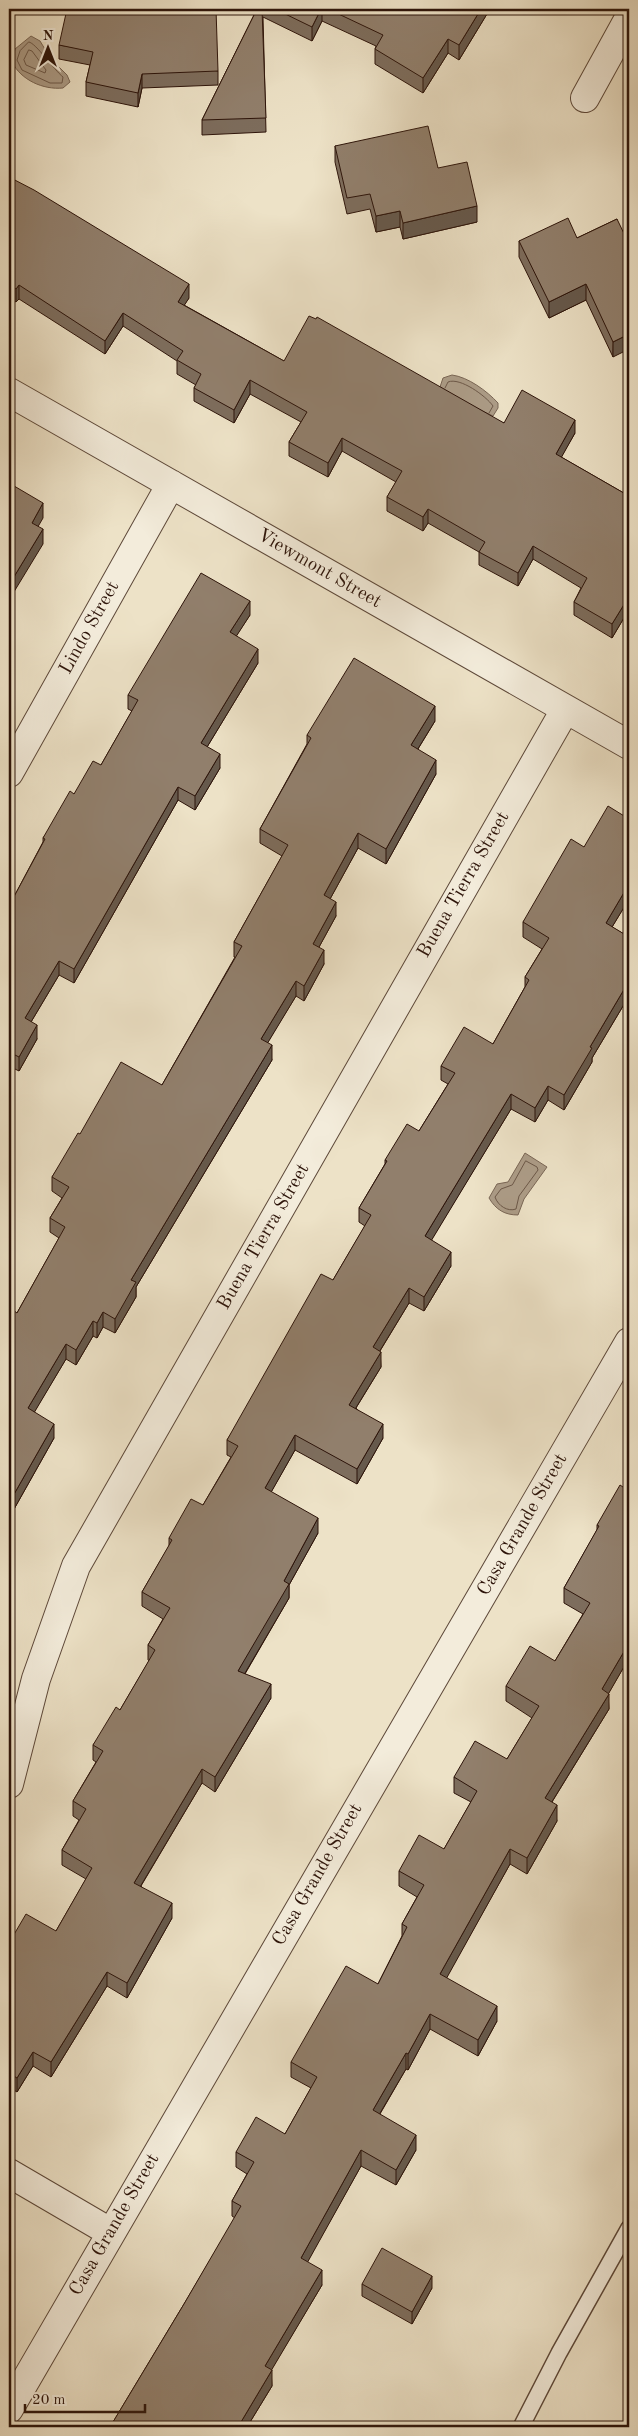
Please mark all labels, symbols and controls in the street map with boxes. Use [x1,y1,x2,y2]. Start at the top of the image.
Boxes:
north arrow [22,22,72,72]
text: N [43,29,54,43]
street label: Viewmont Street [254,526,384,612]
street label: Lindo Street [57,578,123,678]
street label: Buena Tierra Street [415,809,513,961]
street label: Buena Tierra Street [215,1161,313,1313]
street label: Casa Grande Street [475,1451,571,1599]
street label: Casa Grande Street [270,1801,366,1949]
street label: Casa Grande Street [67,2151,163,2299]
scale bar [25,2381,145,2413]
text: 20 m [32,2393,66,2408]

